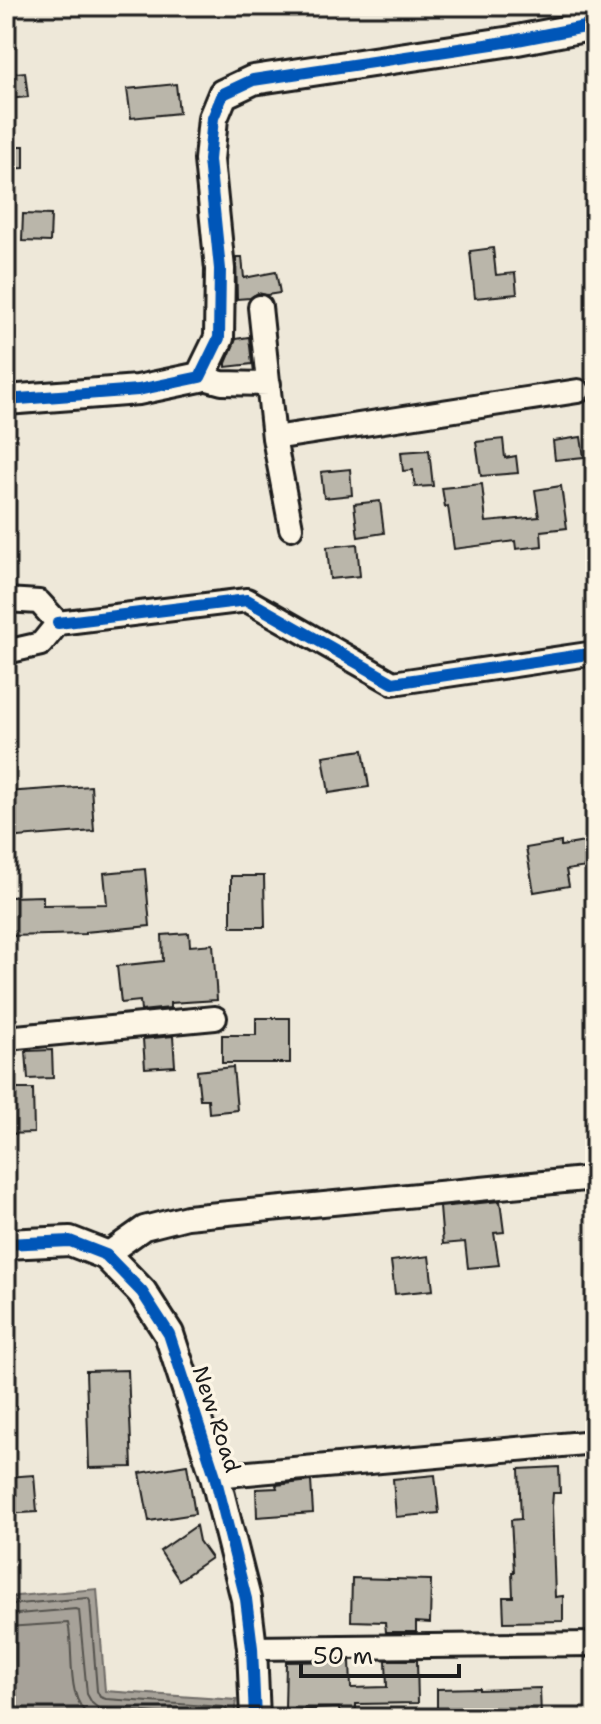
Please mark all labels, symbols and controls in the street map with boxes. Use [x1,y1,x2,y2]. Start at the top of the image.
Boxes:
street label: New Road [186,1362,247,1476]
scale bar [301,1628,459,1678]
text: 50 m [313,1640,373,1672]

